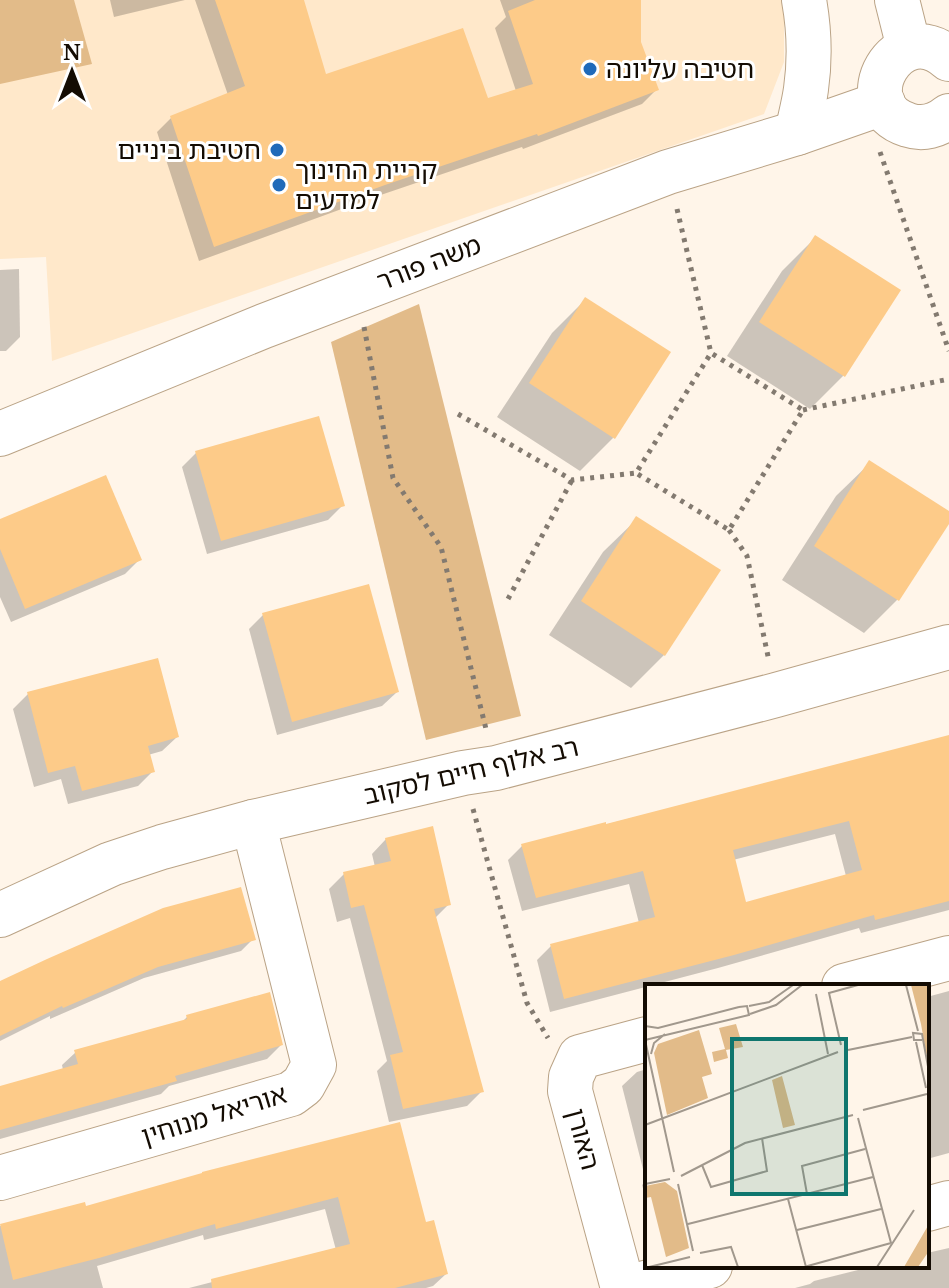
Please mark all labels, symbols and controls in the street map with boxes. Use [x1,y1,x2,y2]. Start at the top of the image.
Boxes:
north arrow [32,32,112,112]
text: N [63,36,81,66]
place label: חטיבה עליונה [606,50,754,86]
marker: חטיבה עליונה [581,60,599,78]
place label: חטיבת ביניים [117,131,261,167]
marker: חטיבת ביניים [268,141,286,159]
place label: קריית החינוך למדעים [295,151,437,217]
marker: קריית החינוך למדעים [270,176,288,194]
street label: משה פורר [371,226,486,298]
street label: רב אלוף חיים לסקוב [360,728,582,812]
inset map [645,984,929,1268]
street label: אוריאל מנוחין [137,1075,291,1153]
street label: האורן [559,1104,609,1174]

